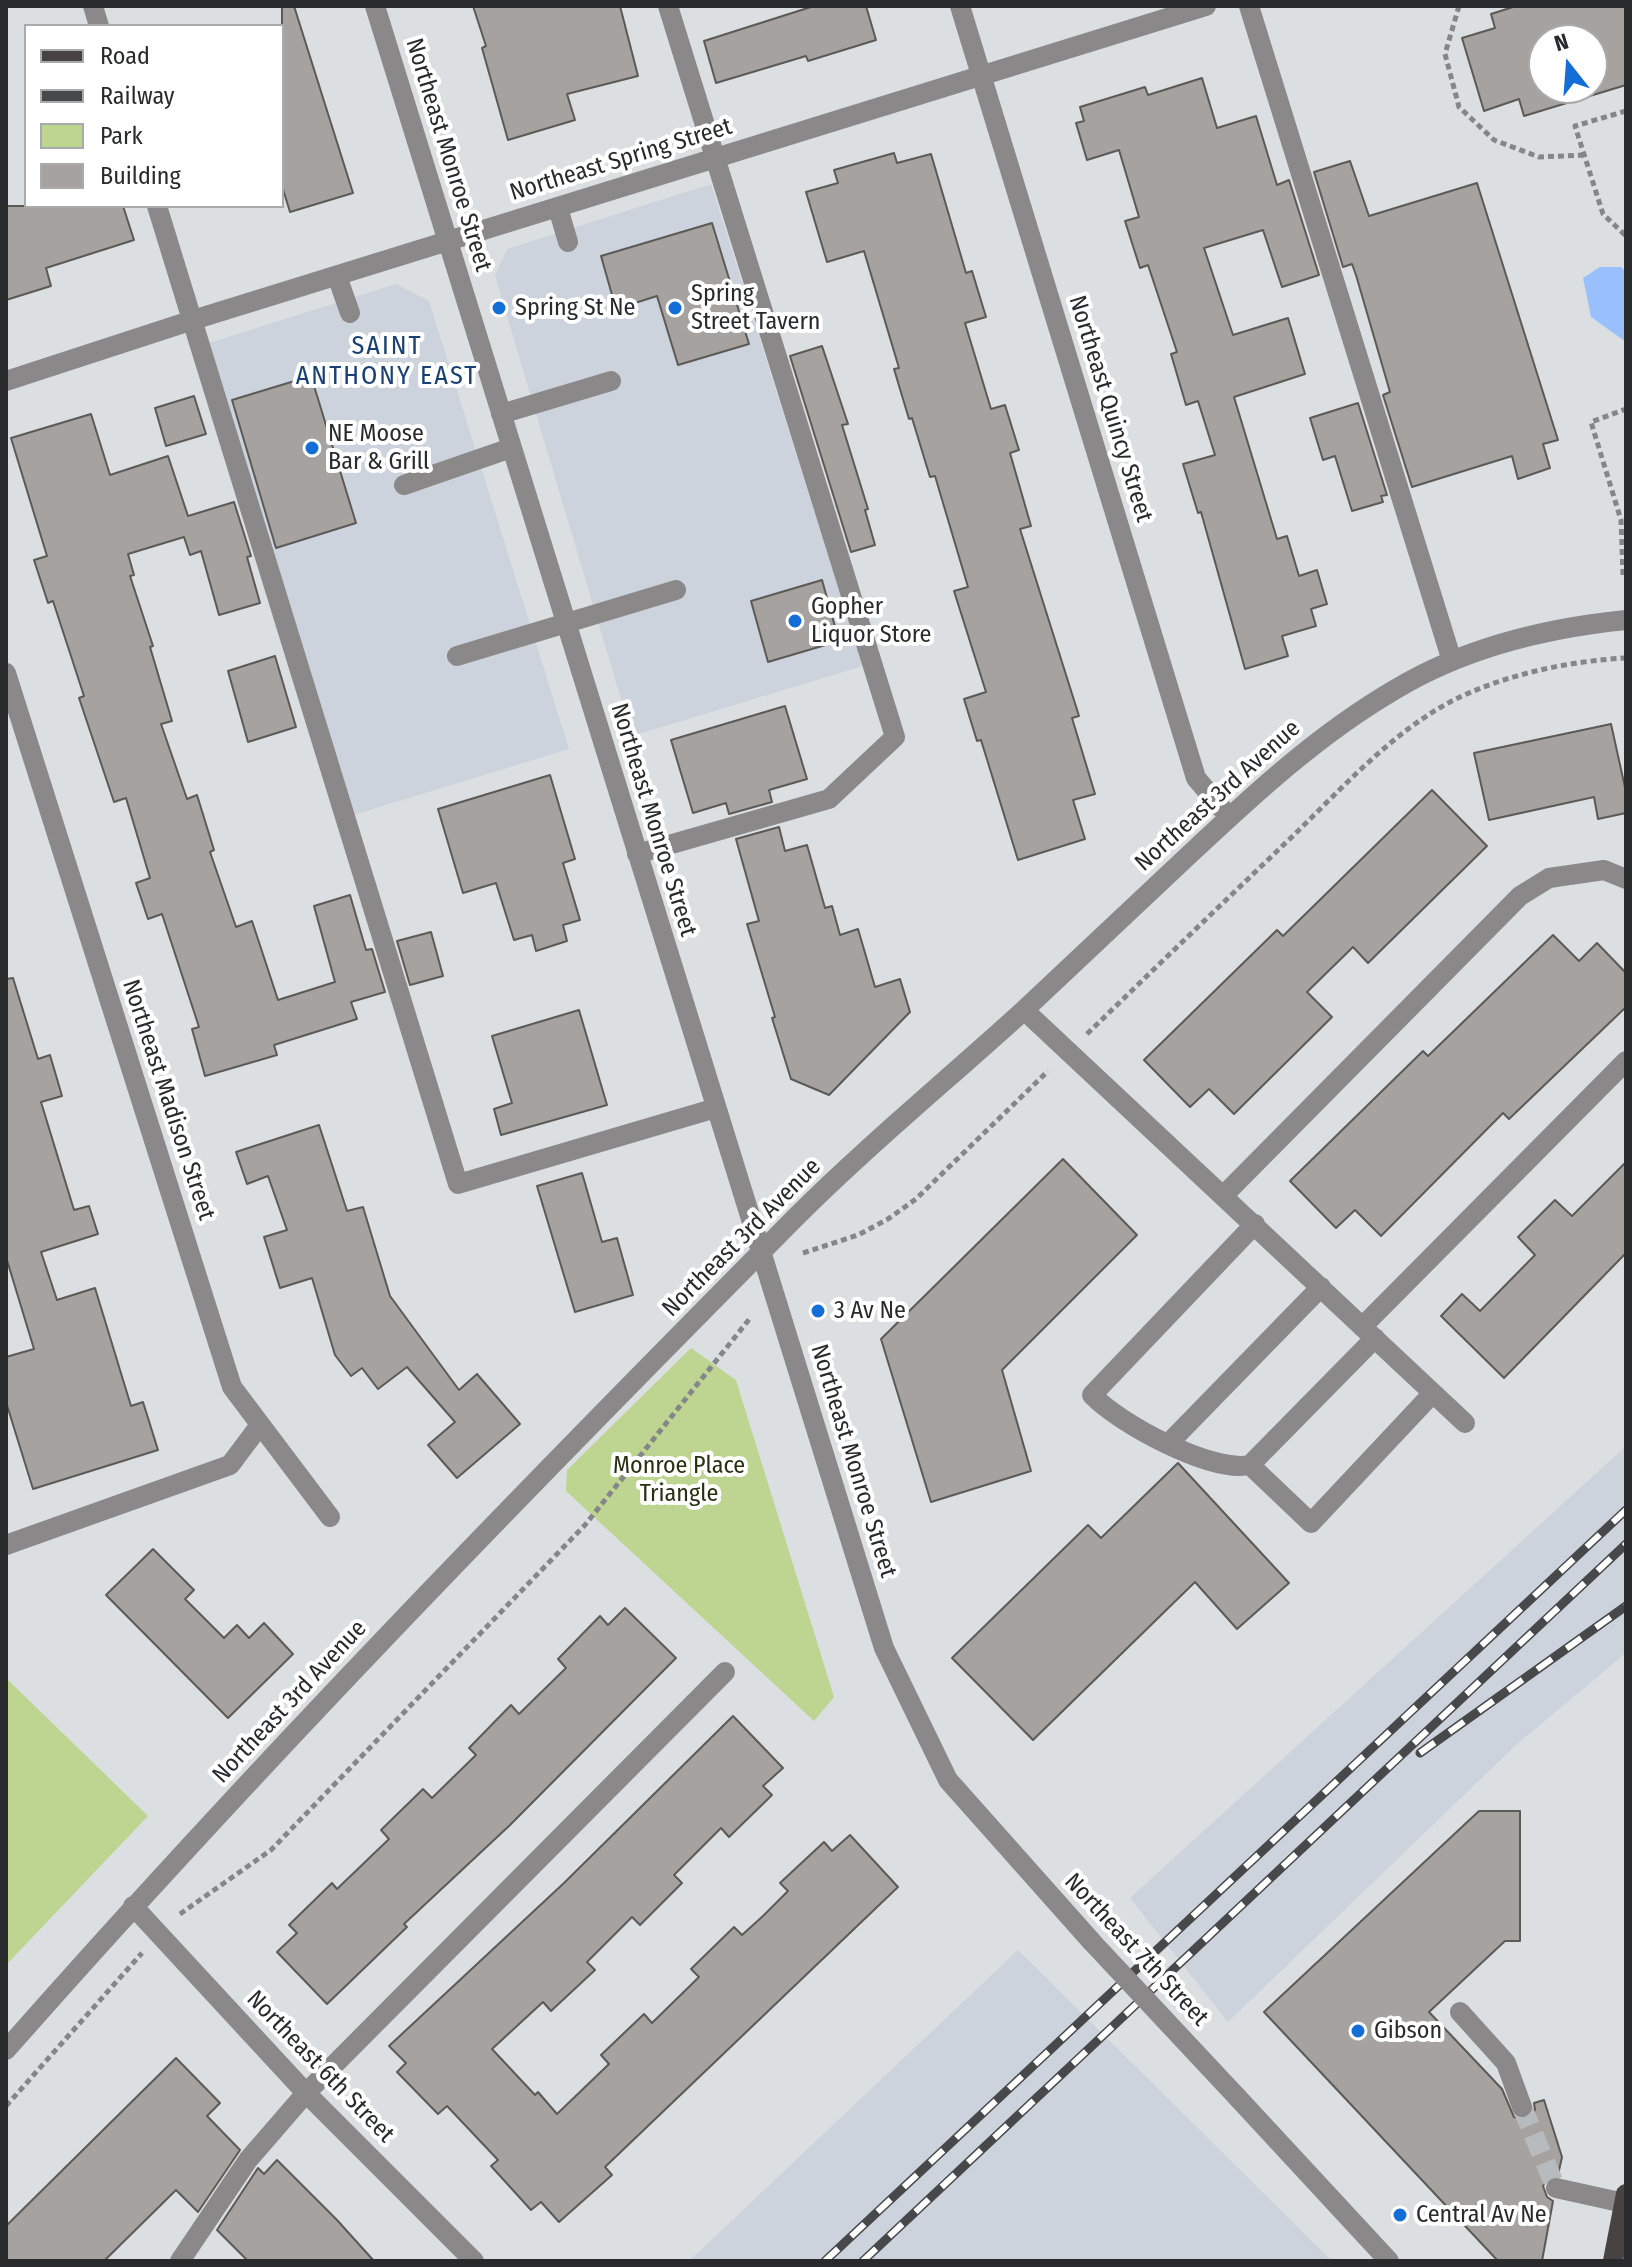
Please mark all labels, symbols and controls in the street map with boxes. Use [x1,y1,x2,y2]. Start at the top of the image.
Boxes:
legend [24,24,284,208]
north arrow [1528,24,1608,104]
text: N [1551,28,1572,57]
street label: Northeast Monroe Street [399,35,497,275]
text: Road [100,42,150,70]
text: Railway [100,82,175,110]
street label: Northeast Spring Street [506,113,736,207]
text: Park [100,122,143,150]
text: Building [100,162,181,190]
place label: Spring Street Tavern [691,280,820,336]
street label: Northeast Quincy Street [1062,292,1158,526]
place label: Spring St Ne [515,294,635,322]
marker: Spring St Ne [490,299,508,317]
marker: Spring Street Tavern [666,299,684,317]
district label: SAINT ANTHONY EAST [296,331,478,392]
place label: NE Moose Bar & Grill [328,420,429,476]
marker: NE Moose Bar & Grill [303,439,321,457]
place label: Gopher Liquor Store [811,593,931,649]
marker: Gopher Liquor Store [786,612,804,630]
street label: Northeast Monroe Street [604,700,702,940]
street label: Northeast 3rd Avenue [1130,714,1306,878]
street label: Northeast Madison Street [116,976,220,1224]
street label: Northeast 3rd Avenue [657,1153,827,1323]
place label: 3 Av Ne [834,1297,906,1325]
marker: 3 Av Ne [809,1302,827,1320]
street label: Northeast Monroe Street [804,1341,902,1581]
park label: Monroe Place Triangle [613,1452,745,1508]
street label: Northeast 3rd Avenue [207,1615,373,1789]
street label: Northeast 7th Street [1058,1868,1214,2032]
street label: Northeast 6th Street [240,1985,400,2149]
place label: Gibson [1374,2017,1442,2045]
marker: Gibson [1349,2022,1367,2040]
place label: Central Av Ne [1416,2201,1547,2229]
marker: Central Av Ne [1391,2206,1409,2224]

